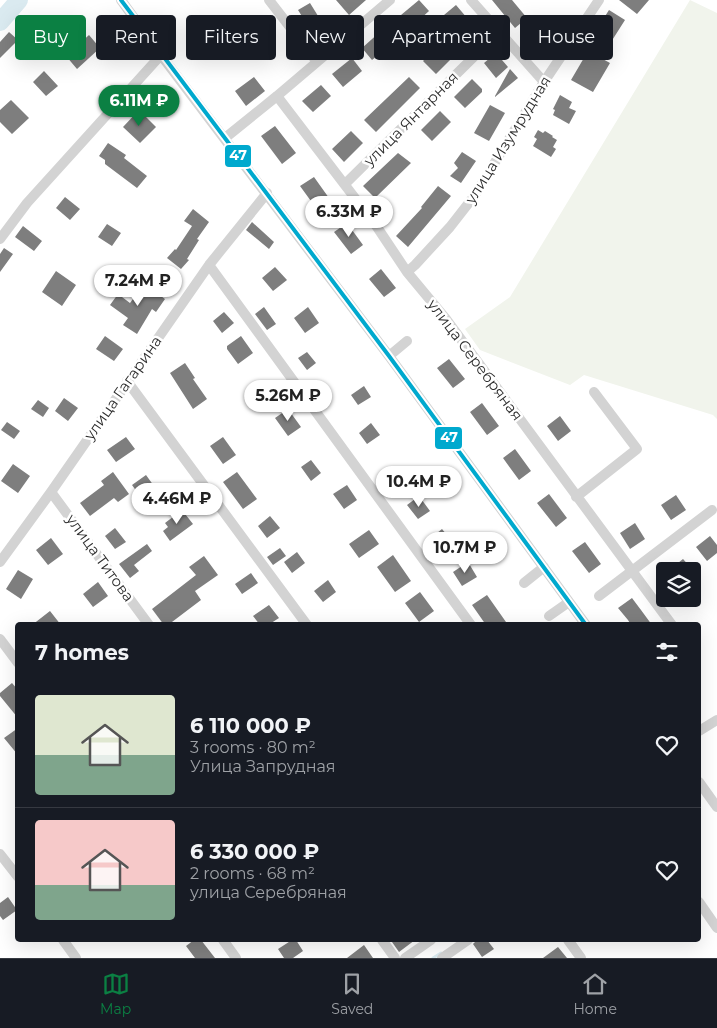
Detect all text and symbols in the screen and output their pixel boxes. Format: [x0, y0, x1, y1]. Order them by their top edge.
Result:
chip: Buy [15, 15, 86, 60]
chip: Rent [96, 15, 176, 60]
chip: Filters [186, 15, 276, 60]
chip: New [286, 15, 364, 60]
chip: Apartment [374, 15, 510, 60]
chip: House [520, 15, 613, 60]
street label: улица Янтарная [359, 67, 462, 171]
street label: улица Изумрудная [460, 72, 555, 208]
pin: 6.11M ₽ [93, 84, 185, 127]
text: 6.11M ₽ [109, 91, 169, 110]
line badge: 47 [224, 144, 252, 168]
text: 47 [229, 146, 247, 164]
pin: 6.33M ₽ [303, 196, 395, 238]
text: 6.33M ₽ [316, 202, 382, 221]
pin: 7.24M ₽ [92, 264, 184, 307]
text: 7.24M ₽ [105, 271, 171, 290]
street label: улица Серебряная [423, 294, 527, 424]
street label: улица Гагарина [79, 332, 166, 444]
pin: 5.26M ₽ [242, 380, 334, 422]
text: 5.26M ₽ [255, 386, 321, 405]
line badge: 47 [434, 426, 463, 450]
text: 47 [440, 428, 458, 446]
pin: 10.4M ₽ [373, 466, 465, 508]
text: 10.4M ₽ [387, 472, 451, 491]
pin: 4.46M ₽ [131, 482, 223, 525]
text: 4.46M ₽ [143, 489, 211, 508]
street label: улица Титова [62, 509, 139, 605]
pin: 10.7M ₽ [419, 532, 511, 574]
text: 10.7M ₽ [434, 538, 497, 557]
map controls [656, 562, 701, 607]
button: layers [656, 562, 701, 607]
icon: filters [653, 638, 681, 666]
text: 7 homes [35, 640, 129, 665]
text: 6 110 000 ₽ [190, 713, 311, 738]
icon: home [75, 715, 135, 775]
icon: heart [653, 731, 681, 759]
text: 3 rooms · 80 m² [190, 738, 316, 757]
text: Улица Запрудная [190, 757, 336, 776]
text: 6 330 000 ₽ [190, 839, 319, 864]
icon: home [75, 840, 135, 900]
icon: heart [653, 856, 681, 884]
text: 2 rooms · 68 m² [190, 864, 315, 883]
text: улица Серебряная [190, 883, 347, 902]
tab: Map [100, 970, 131, 1018]
tab: Saved [331, 970, 373, 1018]
tab: Home [573, 970, 617, 1018]

